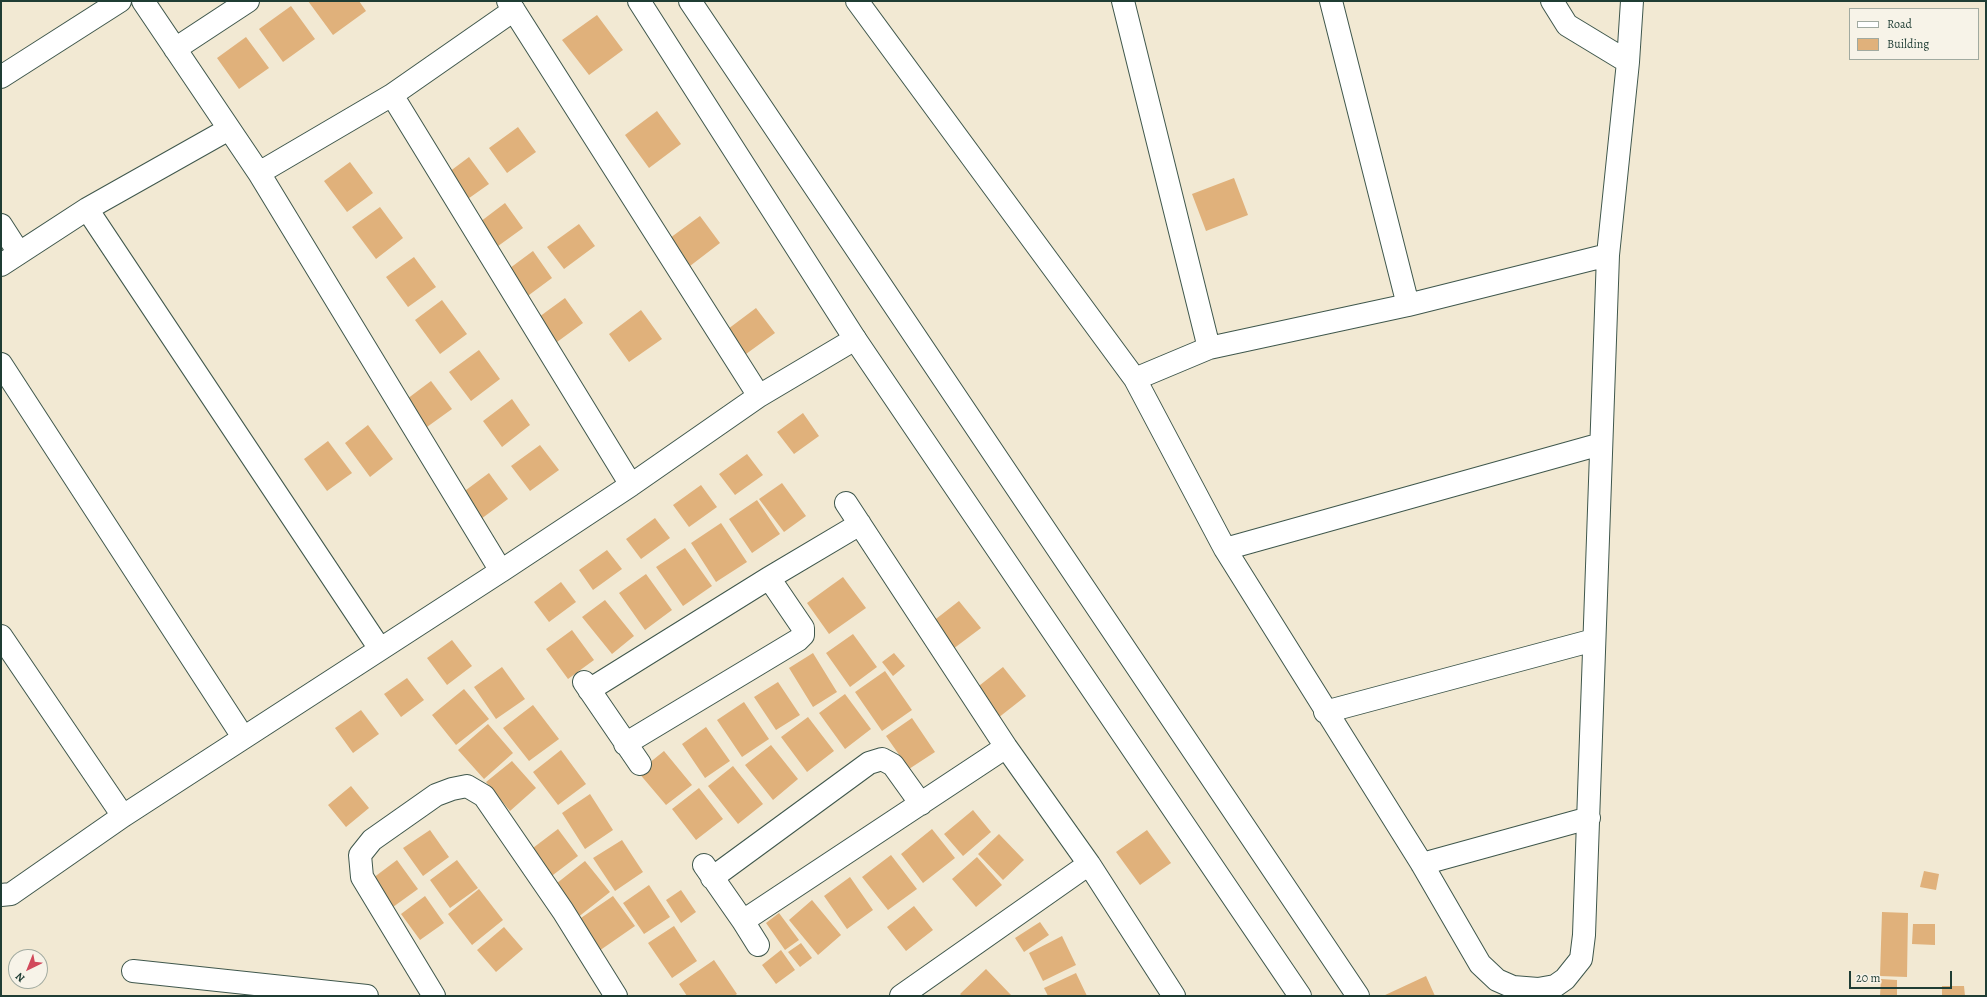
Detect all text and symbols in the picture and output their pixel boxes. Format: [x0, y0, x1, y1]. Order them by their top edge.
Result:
legend [1849, 8, 1979, 60]
text: Road [1887, 16, 1912, 32]
text: Building [1887, 36, 1929, 52]
north arrow [8, 949, 48, 989]
scale bar [1851, 963, 1954, 989]
text: N [12, 969, 28, 986]
text: 20 m [1856, 970, 1880, 986]

